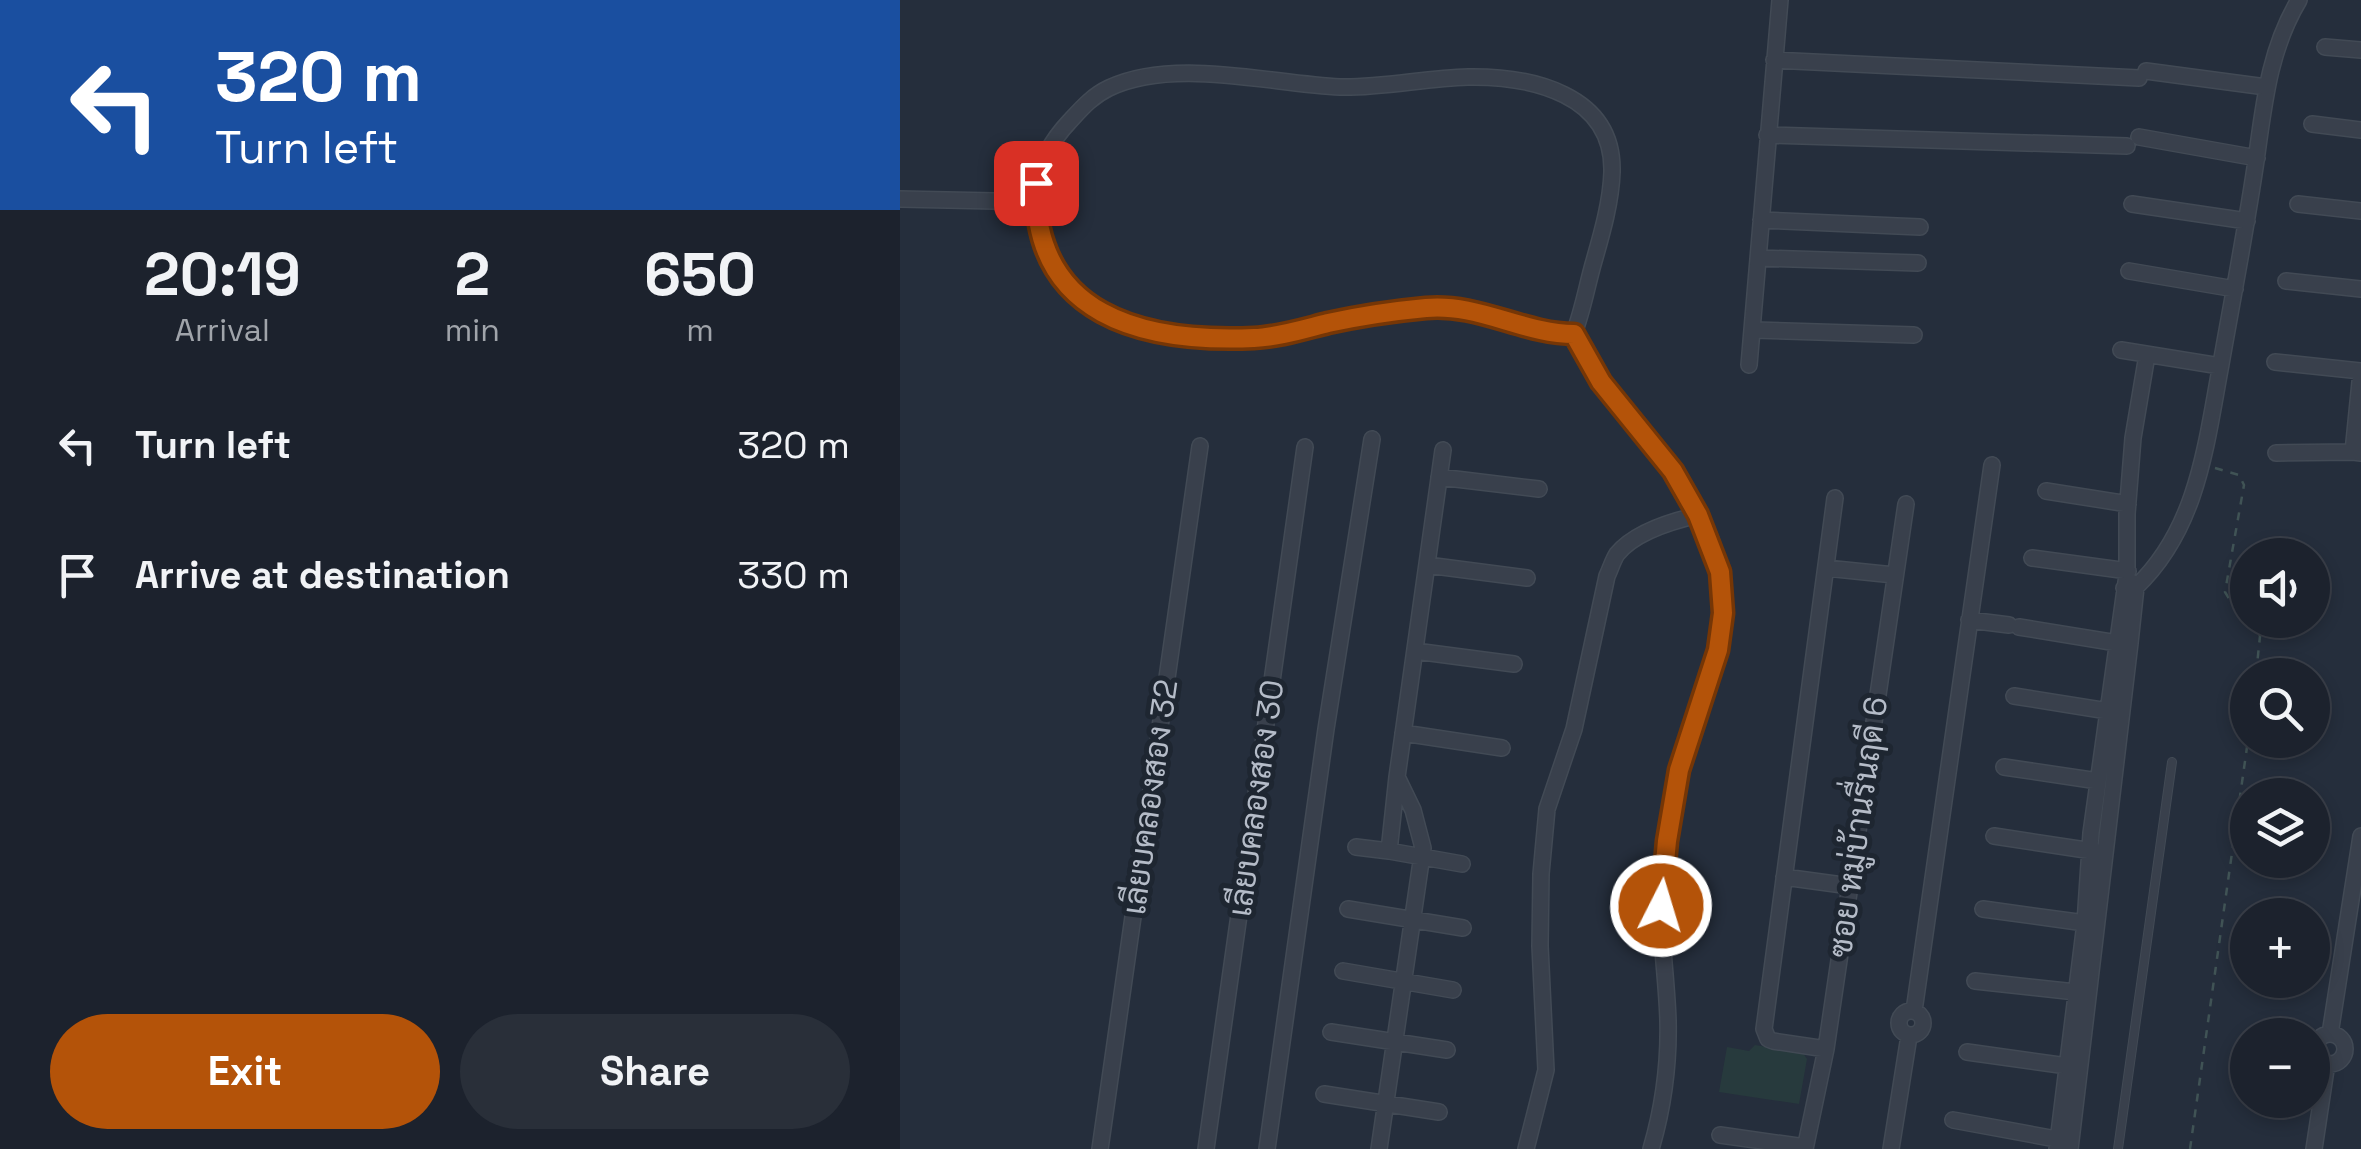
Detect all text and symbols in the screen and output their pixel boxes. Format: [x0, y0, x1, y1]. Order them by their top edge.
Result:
text: 320 m [215, 32, 422, 121]
icon: left [50, 40, 180, 170]
text: Turn left [215, 119, 398, 176]
pin [994, 141, 1079, 226]
icon: arrive [1009, 156, 1064, 211]
text: 20:19 [144, 236, 301, 313]
text: 2 [455, 236, 490, 313]
text: 650 [644, 236, 756, 313]
text: Arrival [175, 310, 270, 350]
text: min [445, 310, 500, 350]
text: m [686, 310, 714, 350]
icon: left [50, 418, 105, 473]
text: Turn left [135, 421, 291, 469]
text: 320 m [737, 421, 850, 469]
map controls [2230, 538, 2330, 1118]
button: sound [2230, 538, 2330, 638]
icon: arrive [50, 548, 105, 603]
text: Arrive at destination [135, 551, 510, 599]
text: 330 m [737, 551, 850, 599]
button: search [2230, 658, 2330, 758]
street label: เลียบคลองสอง 32 [1114, 677, 1186, 917]
street label: เลียบคลองสอง 30 [1220, 677, 1292, 919]
street label: ซอย หมู่บ้านรื่นฤดี 6 [1812, 693, 1898, 960]
button: layers [2230, 778, 2330, 878]
position arrow [1609, 854, 1713, 958]
button: + [2230, 898, 2330, 998]
button: Exit [50, 1014, 440, 1129]
button: Share [460, 1014, 850, 1129]
button: − [2230, 1018, 2330, 1118]

